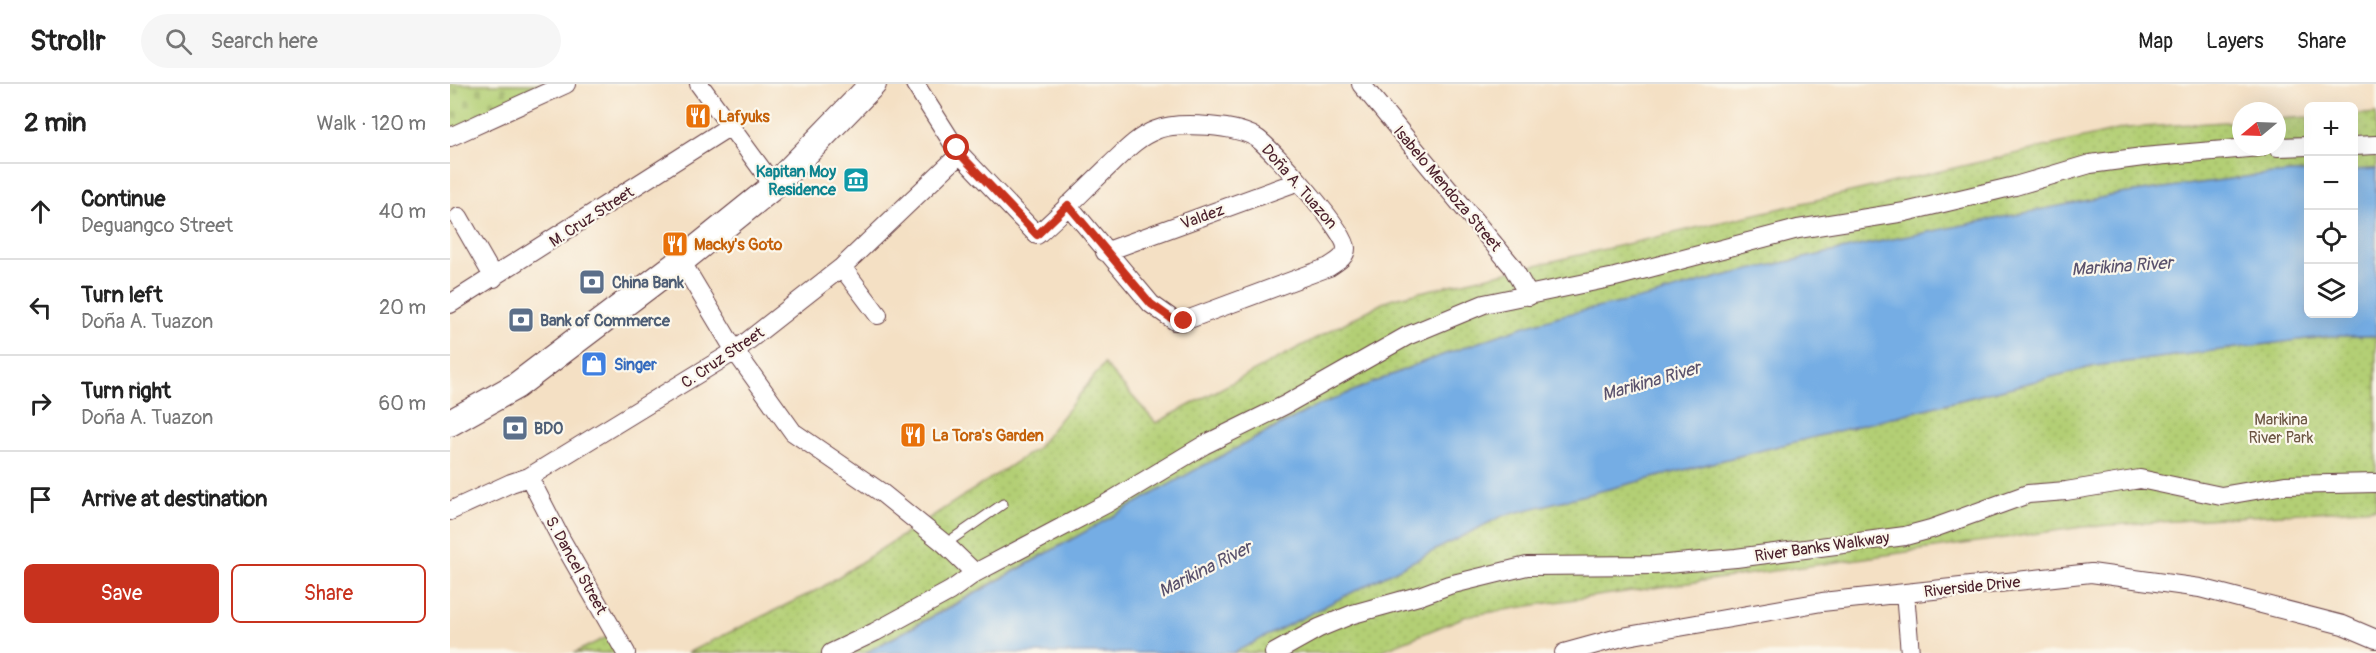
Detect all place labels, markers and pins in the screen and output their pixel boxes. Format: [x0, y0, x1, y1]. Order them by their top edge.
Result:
restaurant icon: Lafyuks [683, 101, 713, 131]
place label: Lafyuks [718, 107, 771, 127]
place label: Kapitan Moy Residence [756, 162, 837, 200]
museum icon: Kapitan Moy Residence [841, 165, 871, 195]
restaurant icon: Macky's Goto [660, 229, 690, 259]
place label: Macky's Goto [694, 235, 783, 255]
bank icon: China Bank [577, 267, 607, 297]
place label: China Bank [612, 273, 684, 293]
bank icon: Bank of Commerce [506, 305, 536, 335]
place label: Bank of Commerce [540, 311, 671, 331]
shop icon: Singer [579, 349, 609, 379]
place label: Singer [614, 355, 657, 375]
bank icon: BDO [500, 413, 530, 443]
place label: BDO [534, 419, 563, 439]
restaurant icon: La Tora's Garden [898, 420, 928, 450]
place label: La Tora's Garden [932, 426, 1044, 446]

